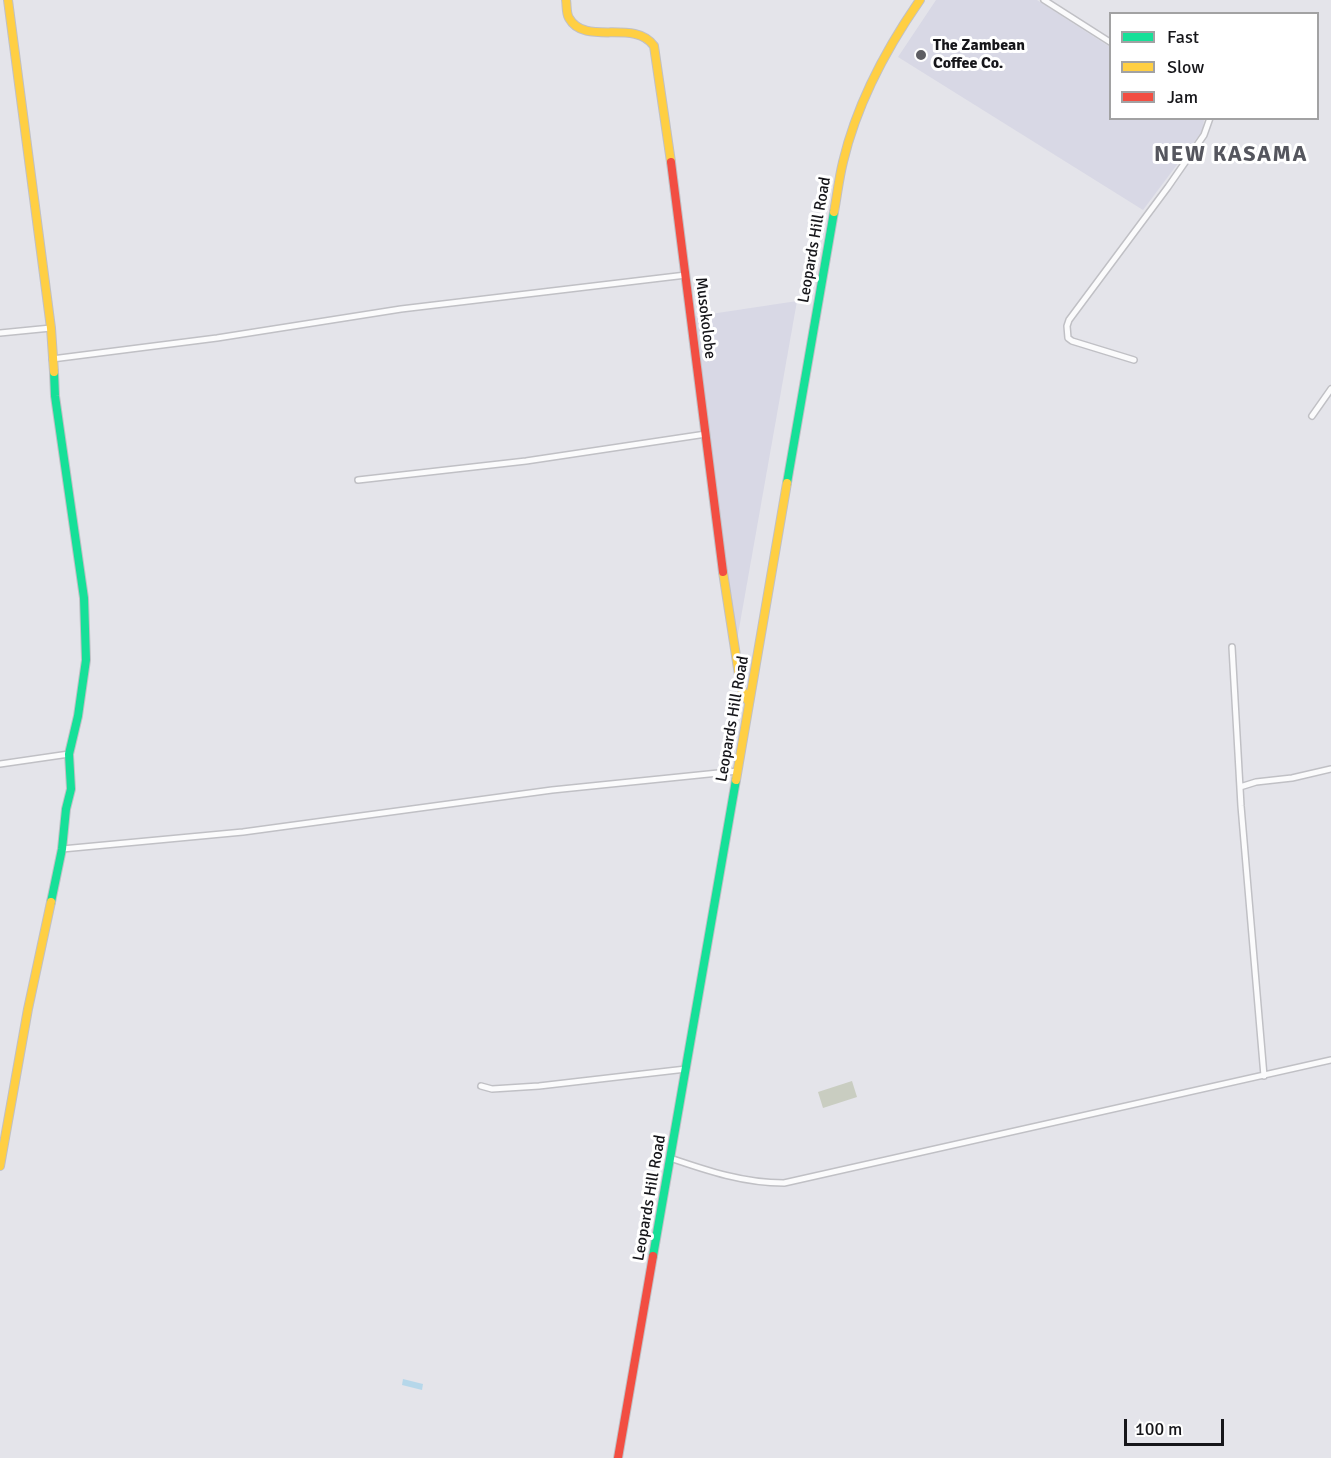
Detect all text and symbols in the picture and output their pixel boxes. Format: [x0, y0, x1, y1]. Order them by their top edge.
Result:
legend [1109, 12, 1319, 120]
text: Fast [1167, 26, 1199, 48]
place label: The Zambean Coffee Co. [933, 36, 1025, 74]
marker: The Zambean Coffee Co. [914, 48, 928, 62]
text: Slow [1167, 56, 1204, 78]
text: Jam [1167, 86, 1198, 108]
district label: NEW KASAMA [1154, 142, 1308, 168]
street label: Leopards Hill Road [794, 175, 836, 305]
street label: Musokolobe [690, 276, 720, 360]
street label: Leopards Hill Road [712, 654, 754, 784]
street label: Leopards Hill Road [629, 1133, 671, 1263]
scale bar [1127, 1407, 1228, 1445]
text: 100 m [1135, 1418, 1182, 1440]

